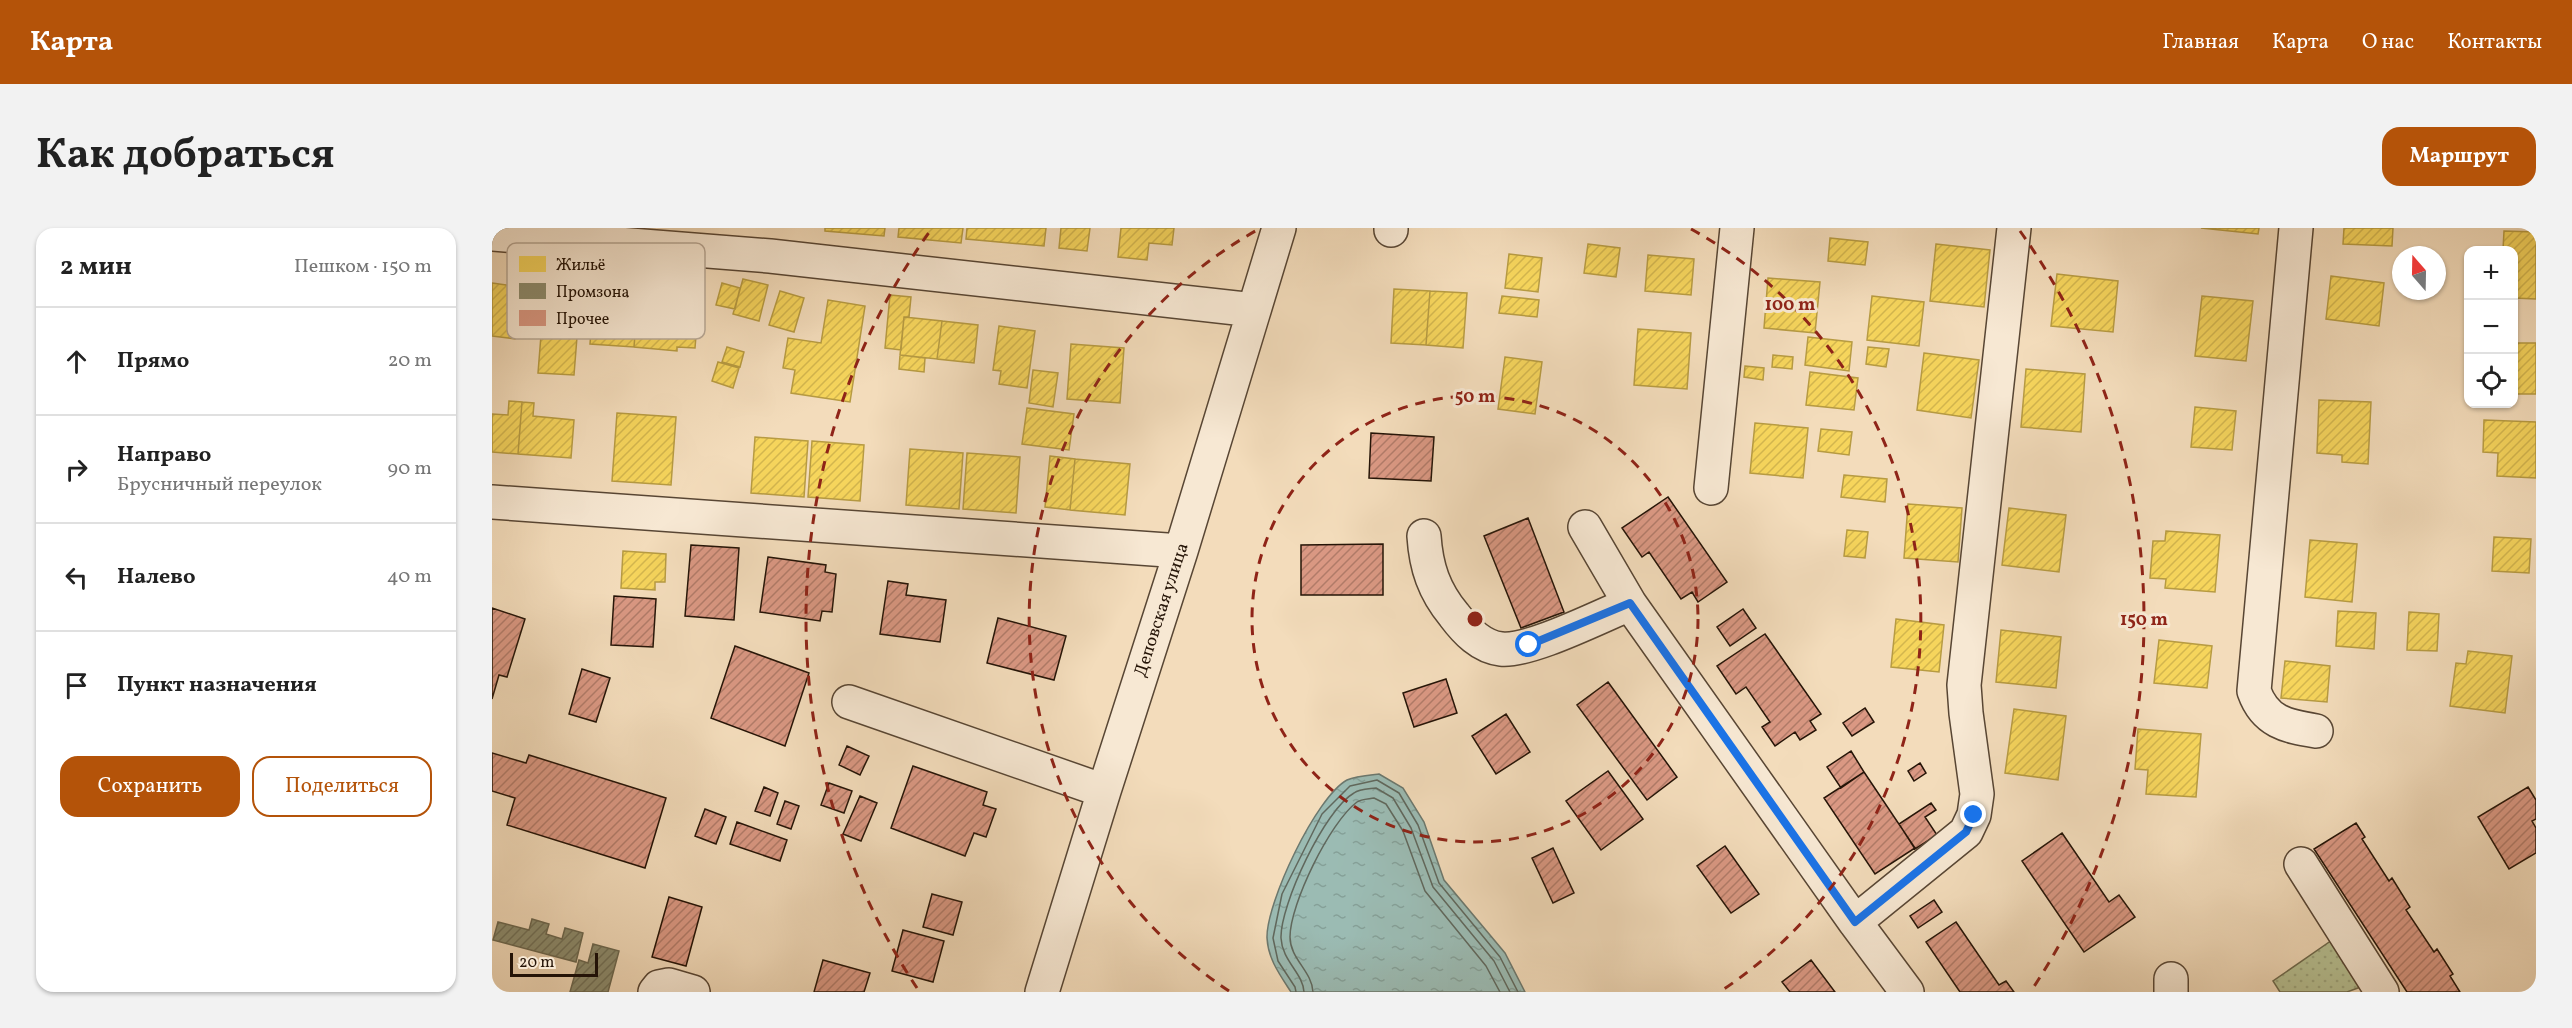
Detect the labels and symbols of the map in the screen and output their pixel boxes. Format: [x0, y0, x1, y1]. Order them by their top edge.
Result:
legend [507, 243, 705, 339]
north arrow [2392, 246, 2446, 300]
text: Жильё [556, 255, 605, 277]
text: Промзона [556, 282, 629, 304]
text: 100 m [1765, 293, 1815, 318]
text: Прочее [556, 309, 609, 331]
text: 50 m [1455, 385, 1495, 410]
street label: Деповская улица [1128, 540, 1196, 680]
text: 150 m [2120, 608, 2168, 633]
centre of rings [1465, 609, 1485, 629]
route start [1515, 631, 1541, 657]
route end [1960, 801, 1986, 827]
scale bar [510, 950, 598, 978]

